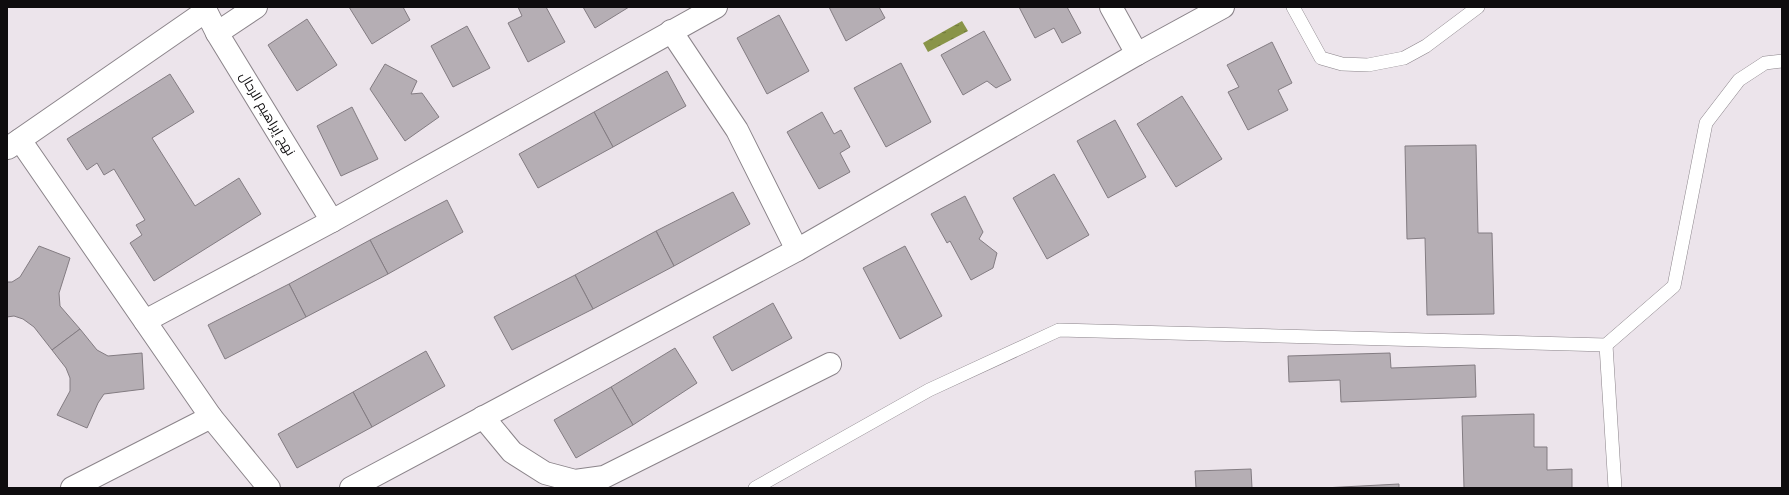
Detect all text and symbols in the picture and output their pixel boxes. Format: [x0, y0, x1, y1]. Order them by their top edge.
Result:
street label: نهج إبراهيم الرحال [235, 69, 299, 159]

